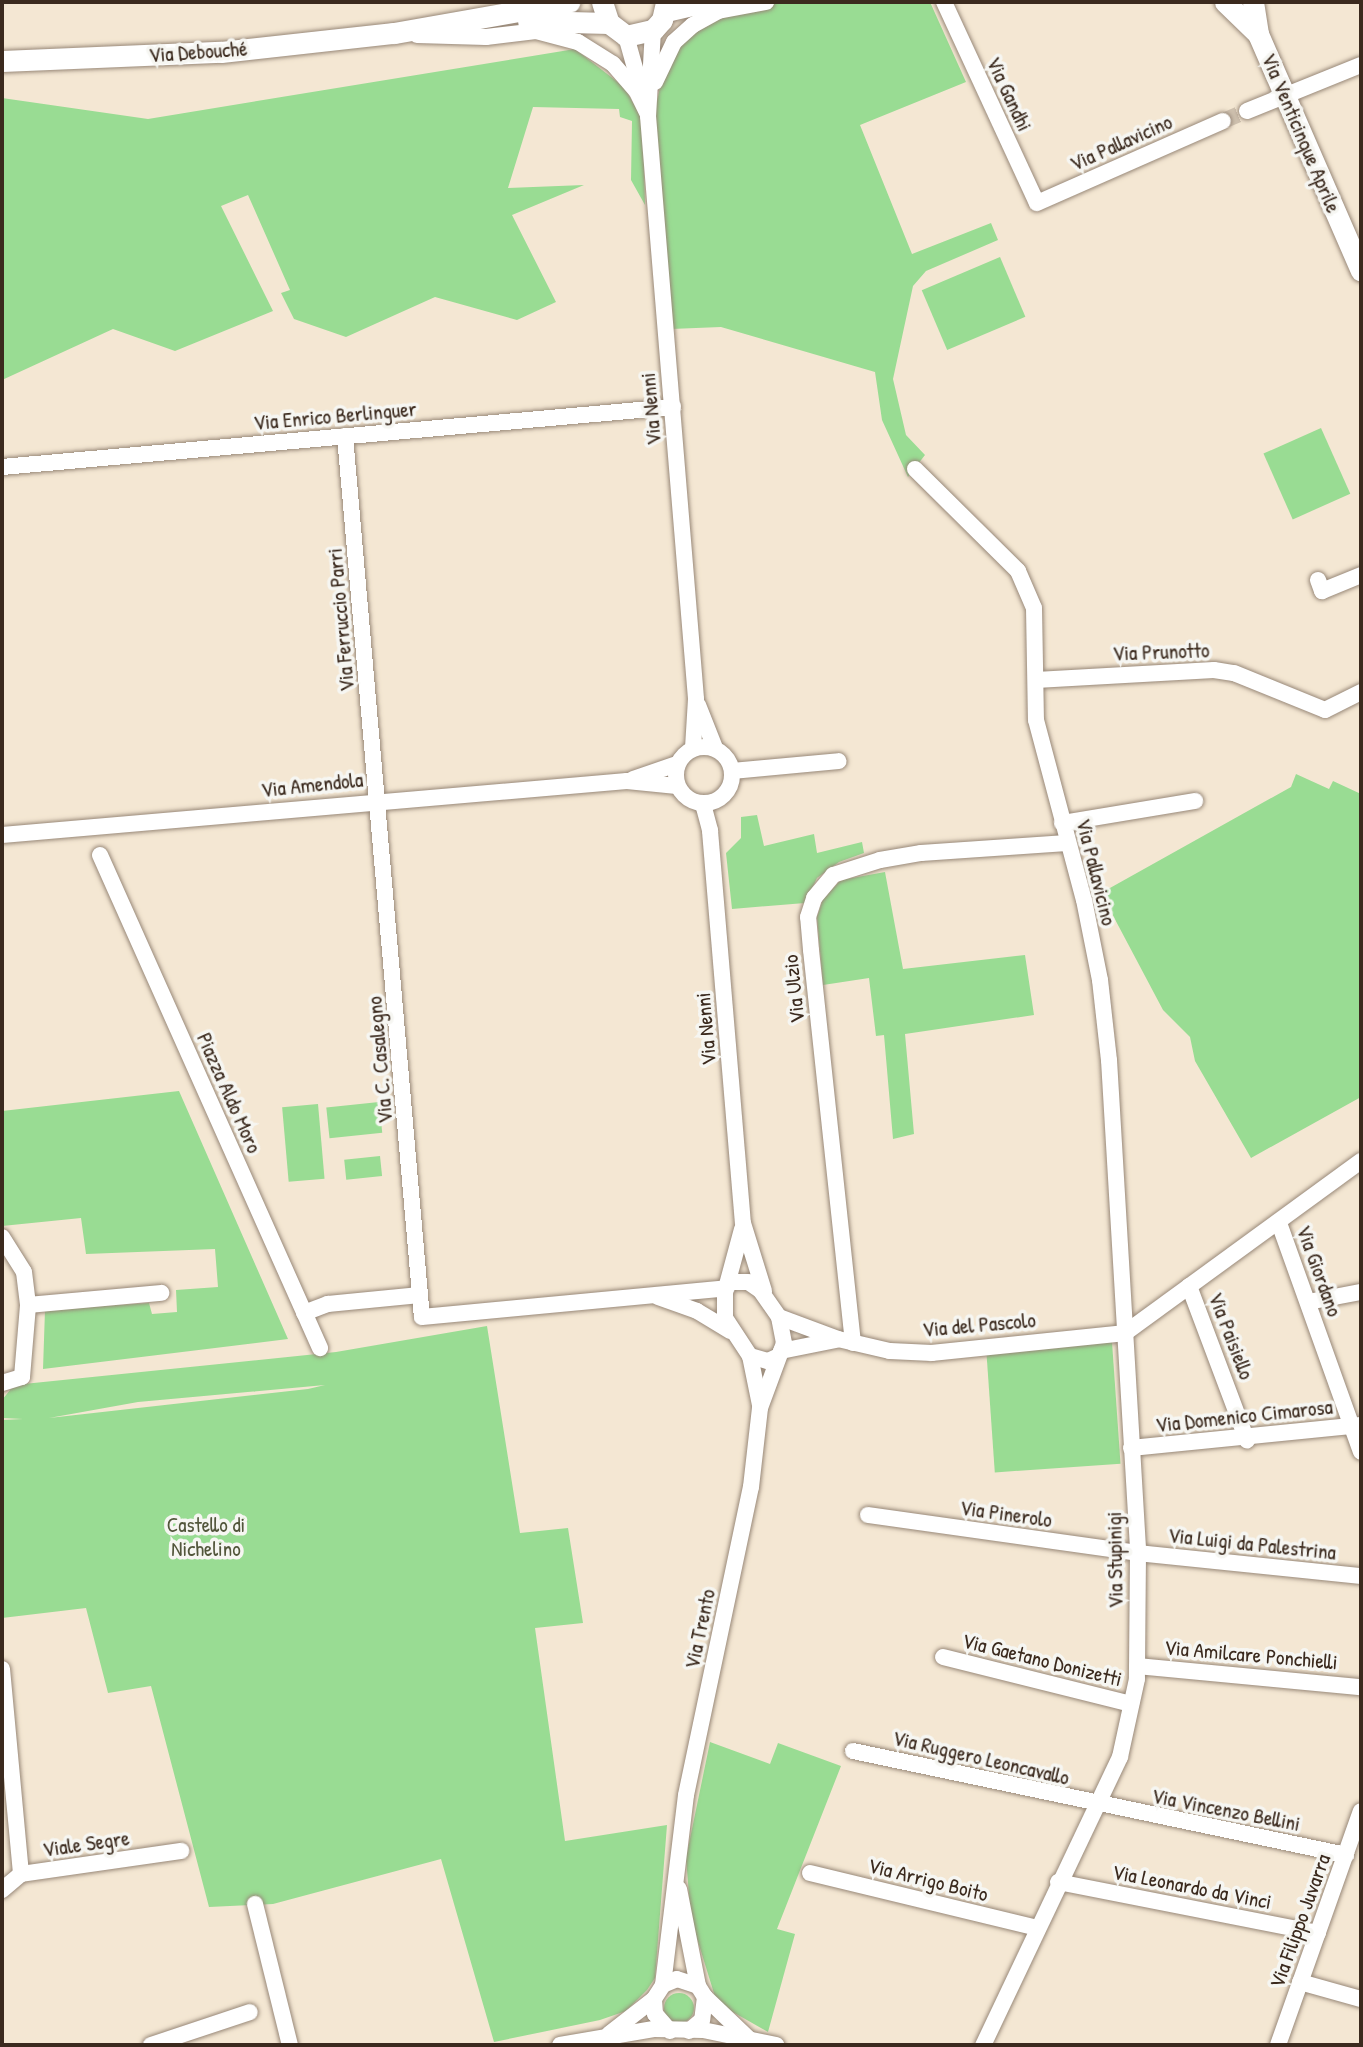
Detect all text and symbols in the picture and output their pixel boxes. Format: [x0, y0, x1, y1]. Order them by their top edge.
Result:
street label: Via Debouché [148, 36, 248, 68]
street label: Via Venticinque Aprile [1256, 49, 1346, 217]
street label: Via Gandhi [981, 53, 1037, 135]
street label: Via Pallavicino [1066, 109, 1176, 177]
street label: Via Nenni [635, 372, 667, 446]
street label: Via Enrico Berlinguer [252, 396, 418, 436]
street label: Via Ferruccio Parri [322, 547, 360, 693]
street label: Via Prunotto [1112, 638, 1210, 666]
street label: Via Amendola [260, 767, 364, 803]
street label: Via Pallavicino [1071, 816, 1121, 928]
street label: Via Ulzio [778, 953, 810, 1025]
street label: Via Nenni [690, 992, 722, 1066]
street label: Via C. Casalegno [362, 995, 398, 1125]
street label: Piazza Aldo Moro [191, 1029, 267, 1157]
street label: Via Giordano [1291, 1222, 1347, 1320]
street label: Via Paisiello [1203, 1289, 1259, 1383]
street label: Via del Pascolo [921, 1307, 1037, 1343]
street label: Via Domenico Cimarosa [1154, 1394, 1334, 1438]
street label: Via Pinerolo [958, 1495, 1054, 1533]
street label: Via Stupinigi [1102, 1511, 1128, 1609]
park label: Castello di Nichelino [167, 1512, 245, 1562]
street label: Via Luigi da Palestrina [1167, 1523, 1337, 1565]
street label: Via Trento [679, 1587, 721, 1671]
street label: Via Gaetano Donizetti [960, 1628, 1124, 1692]
street label: Via Amilcare Ponchielli [1163, 1635, 1339, 1675]
street label: Via Ruggero Leoncavallo [890, 1725, 1072, 1791]
street label: Via Vincenzo Bellini [1150, 1783, 1302, 1837]
street label: Viale Segre [41, 1825, 131, 1863]
street label: Via Filippo Juvarra [1264, 1850, 1336, 1992]
street label: Via Arrigo Boito [865, 1853, 991, 1907]
street label: Via Leonardo da Vinci [1110, 1859, 1274, 1915]

